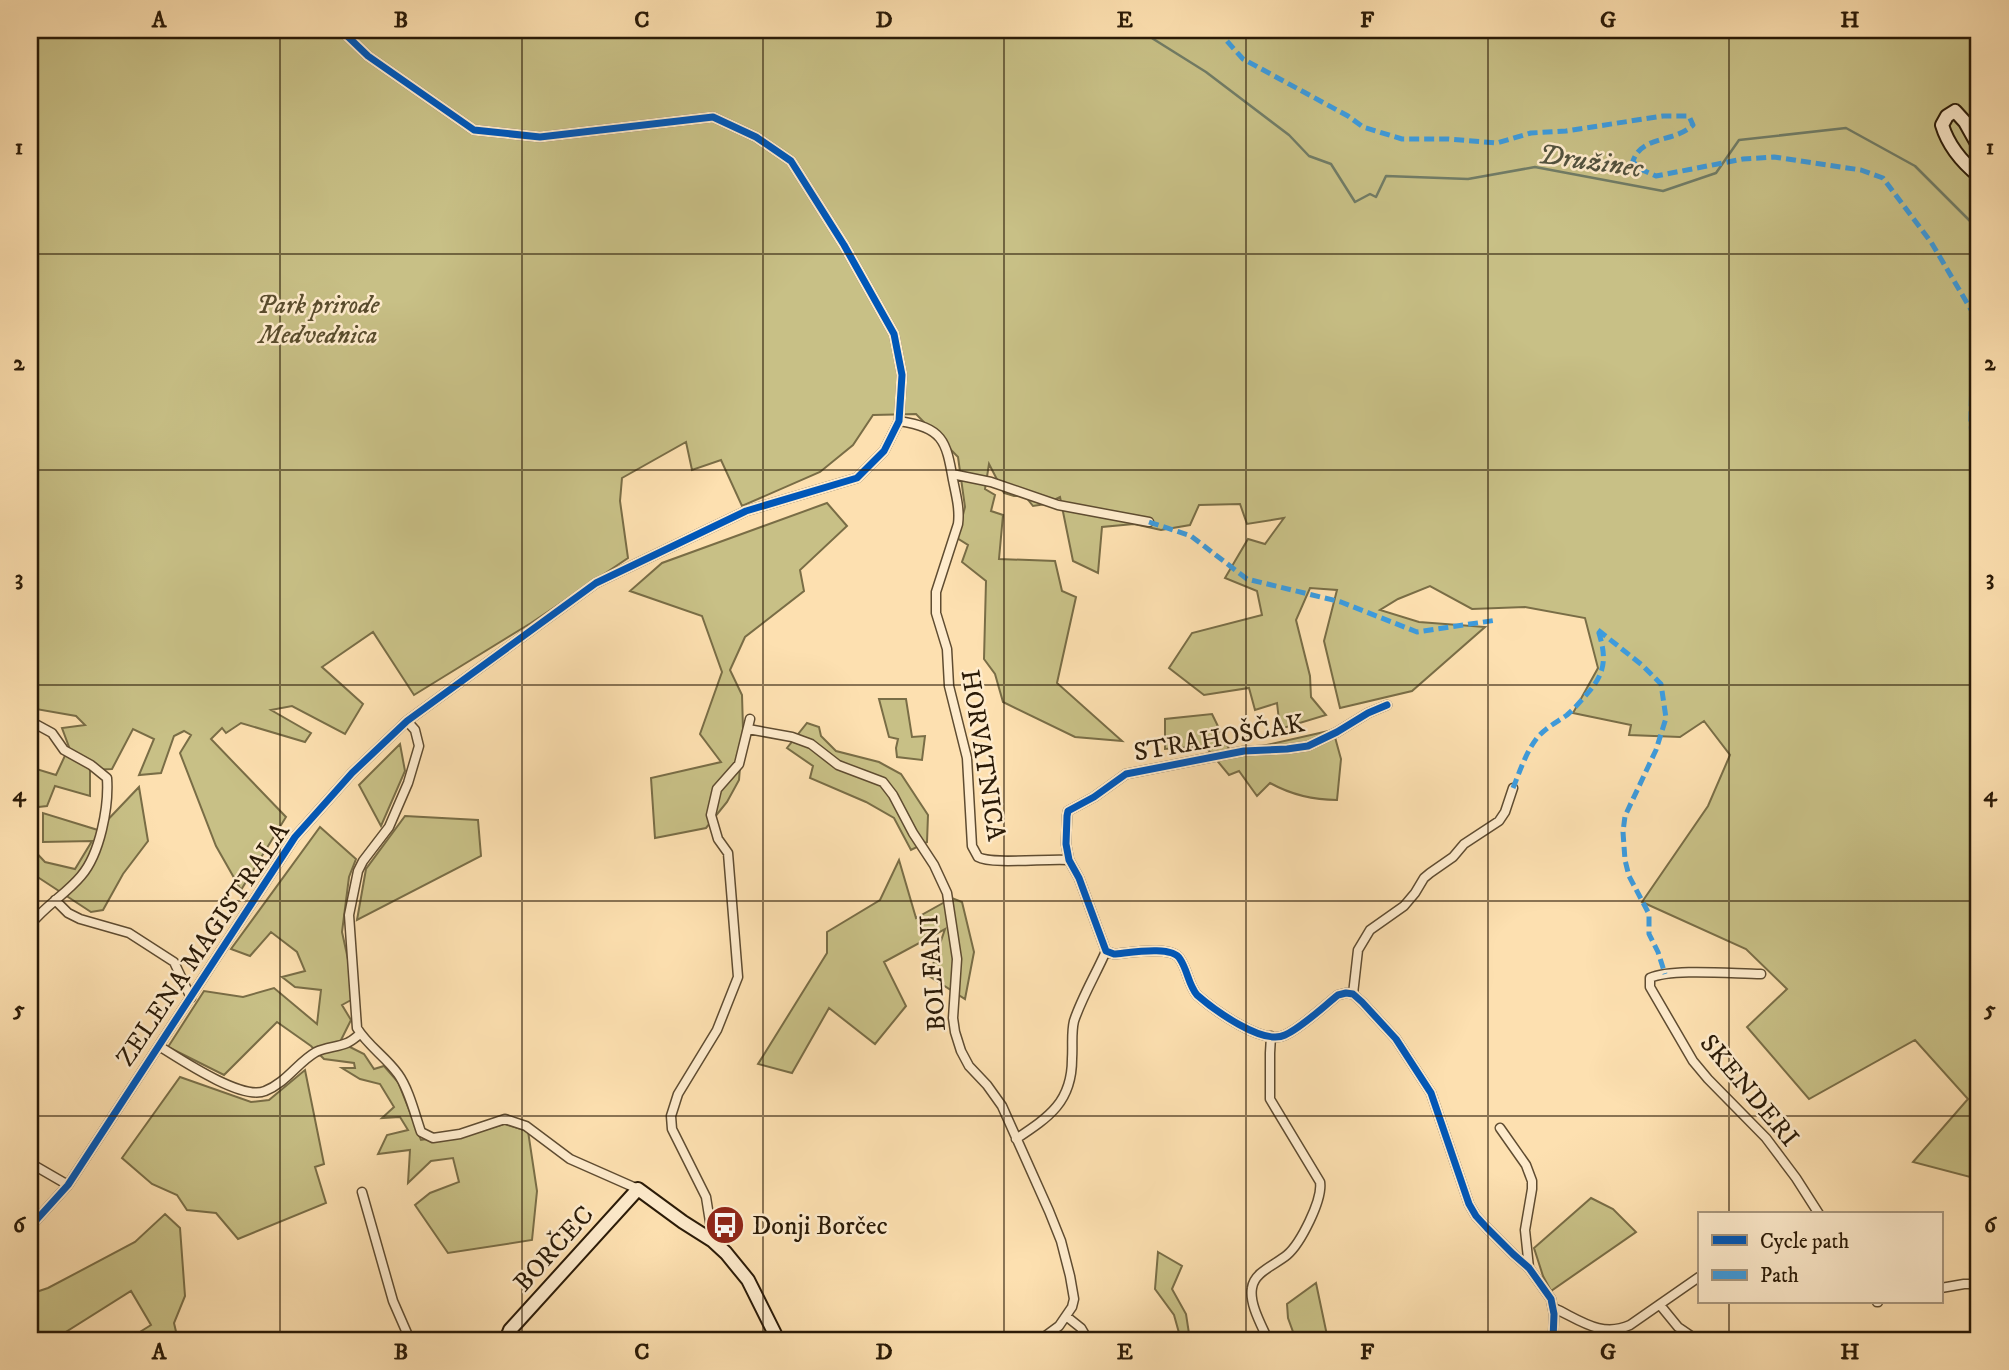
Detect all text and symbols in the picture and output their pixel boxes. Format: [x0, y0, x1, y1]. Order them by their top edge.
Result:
text: A [151, 6, 168, 35]
text: B [394, 6, 408, 35]
text: C [634, 6, 650, 35]
text: D [875, 6, 893, 35]
text: E [1117, 6, 1133, 35]
text: F [1360, 6, 1375, 35]
text: G [1600, 6, 1616, 35]
text: H [1840, 6, 1860, 35]
text: 1 [15, 133, 23, 162]
text: 1 [1986, 133, 1994, 162]
water label: Družinec [1536, 137, 1646, 186]
park label: Park prirode Medvednica [256, 289, 381, 352]
text: 2 [13, 349, 25, 378]
text: 2 [1984, 349, 1996, 378]
text: 3 [15, 564, 23, 593]
text: 3 [1986, 564, 1994, 593]
street label: HORVATNICA [953, 667, 1012, 844]
street label: STRAHOŠČAK [1131, 706, 1308, 770]
text: 4 [12, 780, 27, 809]
text: 4 [1983, 780, 1998, 809]
street label: ZELENA MAGISTRALA [109, 816, 297, 1073]
street label: BOLFANI [913, 913, 954, 1032]
text: 5 [12, 995, 25, 1024]
text: 5 [1983, 995, 1996, 1024]
street label: SKENDERI [1692, 1028, 1806, 1154]
street label: BORČEC [506, 1198, 601, 1299]
bus stop icon: Donji Borčec [704, 1204, 746, 1246]
place label: Donji Borčec [752, 1210, 888, 1243]
text: 6 [13, 1211, 27, 1240]
text: 6 [1984, 1211, 1998, 1240]
legend [1698, 1212, 1942, 1304]
text: Cycle path [1760, 1229, 1849, 1255]
text: Path [1760, 1263, 1799, 1289]
text: A [151, 1338, 168, 1367]
text: B [394, 1338, 408, 1367]
text: C [634, 1338, 650, 1367]
text: D [875, 1338, 893, 1367]
text: E [1117, 1338, 1133, 1367]
text: F [1360, 1338, 1375, 1367]
text: G [1600, 1338, 1616, 1367]
text: H [1840, 1338, 1860, 1367]

